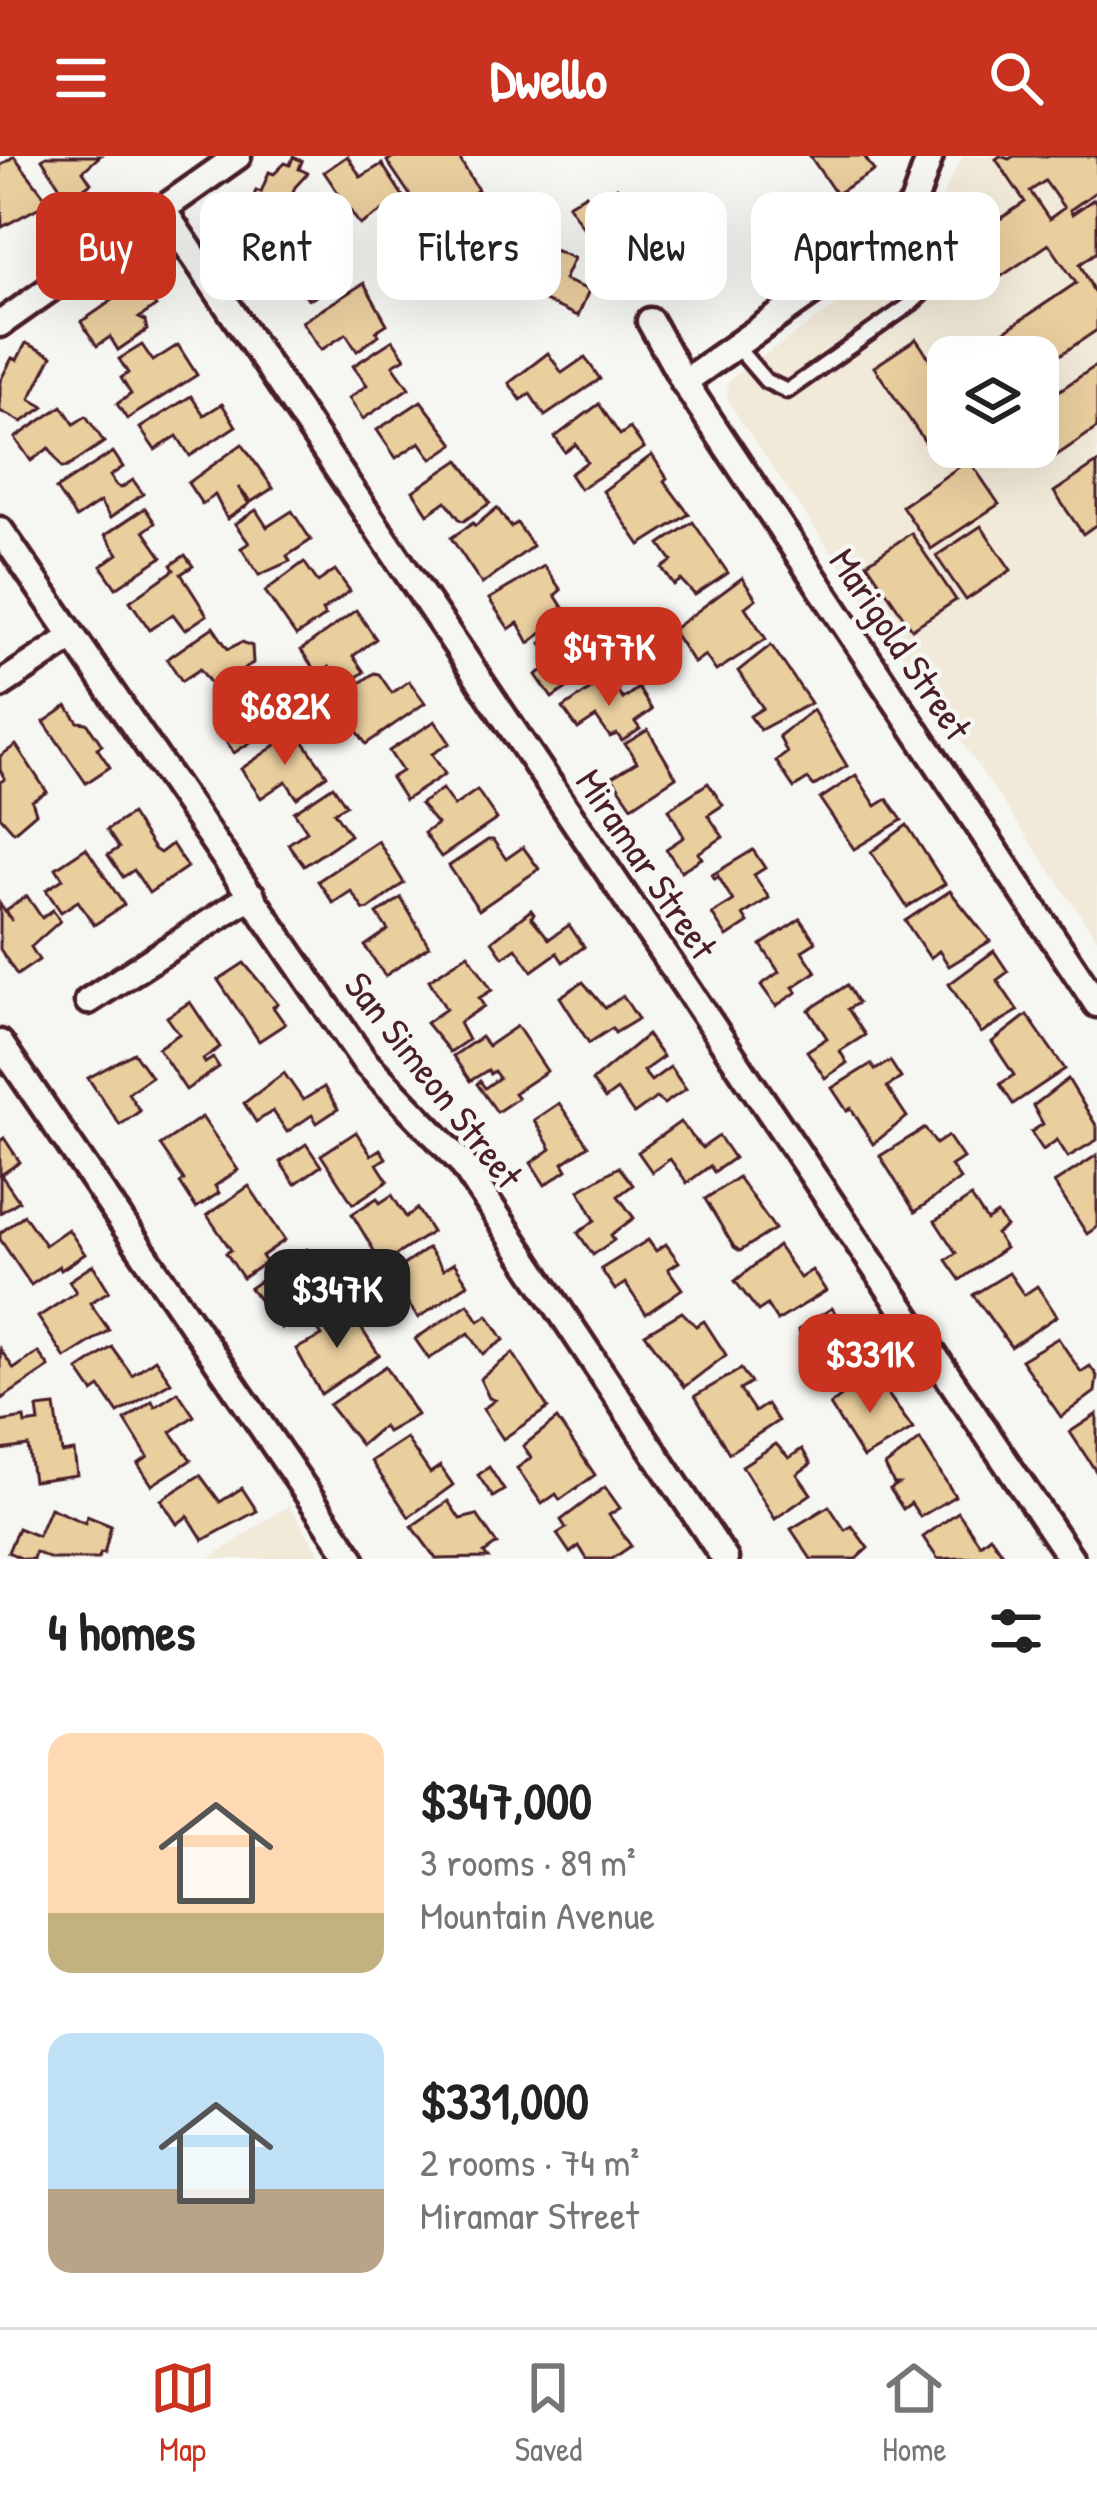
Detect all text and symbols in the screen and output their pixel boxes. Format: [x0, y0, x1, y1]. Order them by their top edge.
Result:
text: Dwello [490, 42, 607, 115]
icon: menu [48, 45, 114, 111]
icon: search [983, 45, 1049, 111]
chip: Buy [36, 192, 176, 300]
chip: Rent [200, 192, 353, 300]
chip: Filters [377, 192, 561, 300]
chip: New [585, 192, 727, 300]
chip: Apartment [751, 192, 1000, 300]
map controls [927, 336, 1059, 468]
button: layers [927, 336, 1059, 468]
street label: Marigold Street [818, 537, 985, 750]
pin: $477K [525, 607, 693, 709]
text: $477K [562, 619, 656, 672]
pin: $682K [201, 666, 369, 768]
text: $682K [240, 678, 330, 731]
street label: Miramar Street [564, 758, 731, 970]
street label: San Simeon Street [333, 960, 536, 1200]
pin: $347K [253, 1249, 421, 1351]
text: $347K [291, 1261, 383, 1314]
pin: $331K [786, 1314, 954, 1416]
text: $331K [825, 1326, 915, 1379]
text: 4 homes [48, 1597, 195, 1666]
icon: filters [983, 1598, 1049, 1664]
text: $347,000 [420, 1766, 592, 1835]
icon: home [144, 1781, 288, 1925]
text: 3 rooms · 89 m² [420, 1835, 636, 1888]
text: Mountain Avenue [420, 1888, 655, 1941]
text: $331,000 [420, 2066, 589, 2135]
icon: home [144, 2081, 288, 2225]
text: 2 rooms · 74 m² [420, 2135, 639, 2188]
text: Miramar Street [420, 2188, 639, 2241]
tab: Map [150, 2355, 216, 2471]
tab: Saved [515, 2355, 582, 2471]
tab: Home [881, 2355, 947, 2471]

